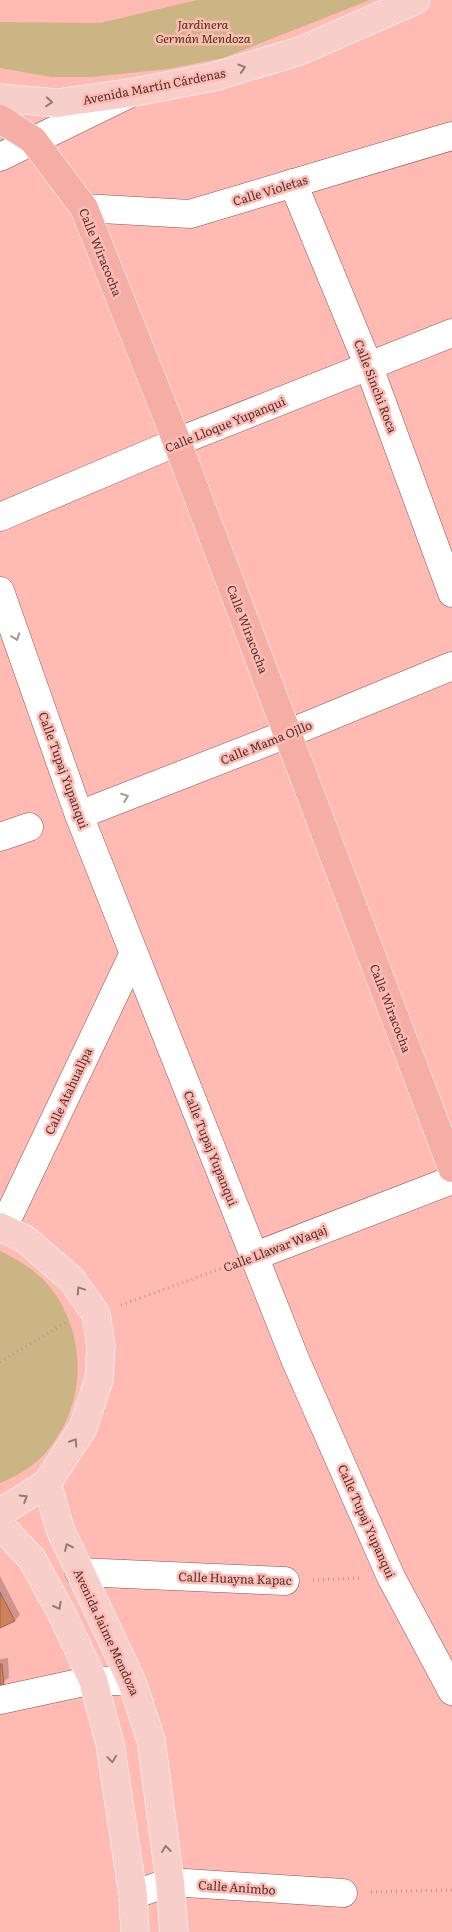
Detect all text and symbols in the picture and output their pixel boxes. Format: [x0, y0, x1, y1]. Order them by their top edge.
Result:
park label: Jardinera Germán Mendoza [155, 15, 251, 47]
street label: Avenida Martín Cárdenas [81, 63, 227, 109]
one-way arrow [238, 63, 246, 73]
one-way arrow [45, 97, 53, 108]
street label: Calle Violetas [230, 170, 310, 210]
street label: Calle Wiracocha [75, 205, 127, 299]
street label: Calle Sinchi Roca [350, 337, 402, 436]
street label: Calle Lloque Yupanqui [162, 392, 288, 456]
street label: Calle Wiracocha [223, 582, 273, 676]
one-way arrow [10, 633, 20, 641]
street label: Calle Tupaj Yupanqui [35, 709, 93, 831]
street label: Calle Mama Ojllo [217, 715, 315, 769]
one-way arrow [120, 793, 128, 803]
street label: Calle Wiracocha [366, 961, 416, 1055]
street label: Calle Atahuallpa [40, 1044, 96, 1138]
street label: Calle Tupaj Yupanqui [180, 1088, 242, 1208]
street label: Calle Llawar Waqaj [221, 1220, 329, 1276]
one-way arrow [77, 1287, 86, 1296]
one-way arrow [67, 1438, 77, 1447]
street label: Calle Tupaj Yupanqui [334, 1461, 400, 1581]
one-way arrow [18, 1495, 27, 1504]
one-way arrow [64, 1543, 74, 1552]
street label: Avenida Jaime Mendoza [70, 1566, 145, 1699]
street label: Calle Huayna Kapac [178, 1567, 292, 1589]
one-way arrow [52, 1601, 62, 1610]
one-way arrow [107, 1754, 117, 1763]
one-way arrow [161, 1844, 172, 1852]
street label: Calle Animbo [198, 1875, 276, 1899]

